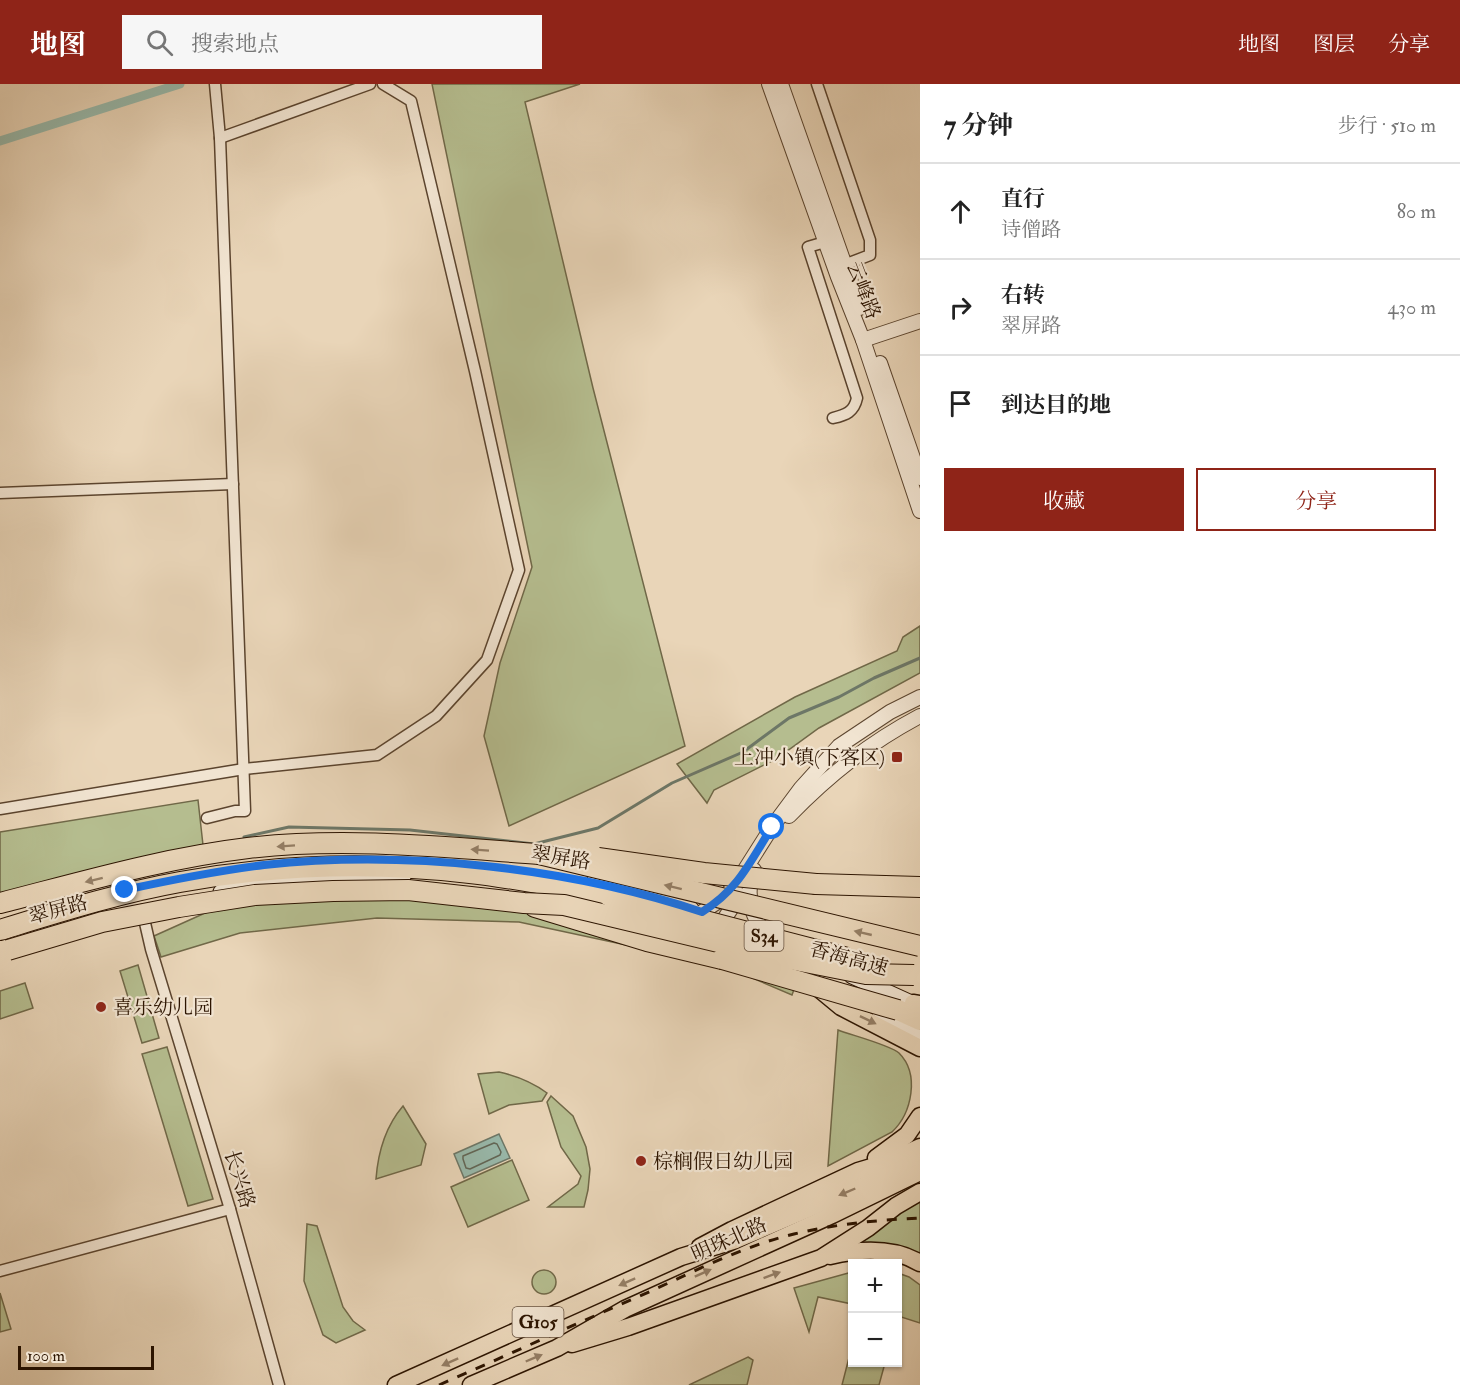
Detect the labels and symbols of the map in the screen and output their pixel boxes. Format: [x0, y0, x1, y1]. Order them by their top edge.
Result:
street label: 云峰路 [841, 258, 886, 323]
place label: 上冲小镇(下客区) [734, 745, 885, 770]
marker: 上冲小镇(下客区) [890, 750, 904, 764]
route start [758, 813, 784, 839]
street label: 翠屏路 [529, 840, 593, 875]
one-way arrow [276, 841, 295, 850]
one-way arrow [471, 845, 490, 854]
one-way arrow [85, 875, 103, 885]
route end [111, 876, 137, 902]
one-way arrow [664, 881, 683, 891]
street label: 翠屏路 [26, 890, 90, 929]
road number: S34 [744, 921, 783, 951]
one-way arrow [853, 928, 872, 937]
street label: 香海高速 [807, 936, 891, 981]
place label: 喜乐幼儿园 [113, 995, 213, 1020]
marker: 喜乐幼儿园 [94, 1000, 108, 1014]
one-way arrow [860, 1016, 877, 1025]
street label: 长兴路 [219, 1147, 260, 1211]
place label: 棕榈假日幼儿园 [653, 1149, 793, 1174]
marker: 棕榈假日幼儿园 [634, 1154, 648, 1168]
one-way arrow [838, 1188, 856, 1197]
street label: 明珠北路 [688, 1212, 771, 1267]
one-way arrow [694, 1269, 711, 1278]
one-way arrow [763, 1270, 781, 1280]
one-way arrow [619, 1277, 636, 1286]
road number: G105 [512, 1307, 564, 1337]
scale bar [18, 1343, 154, 1370]
one-way arrow [525, 1353, 543, 1363]
one-way arrow [441, 1357, 458, 1366]

